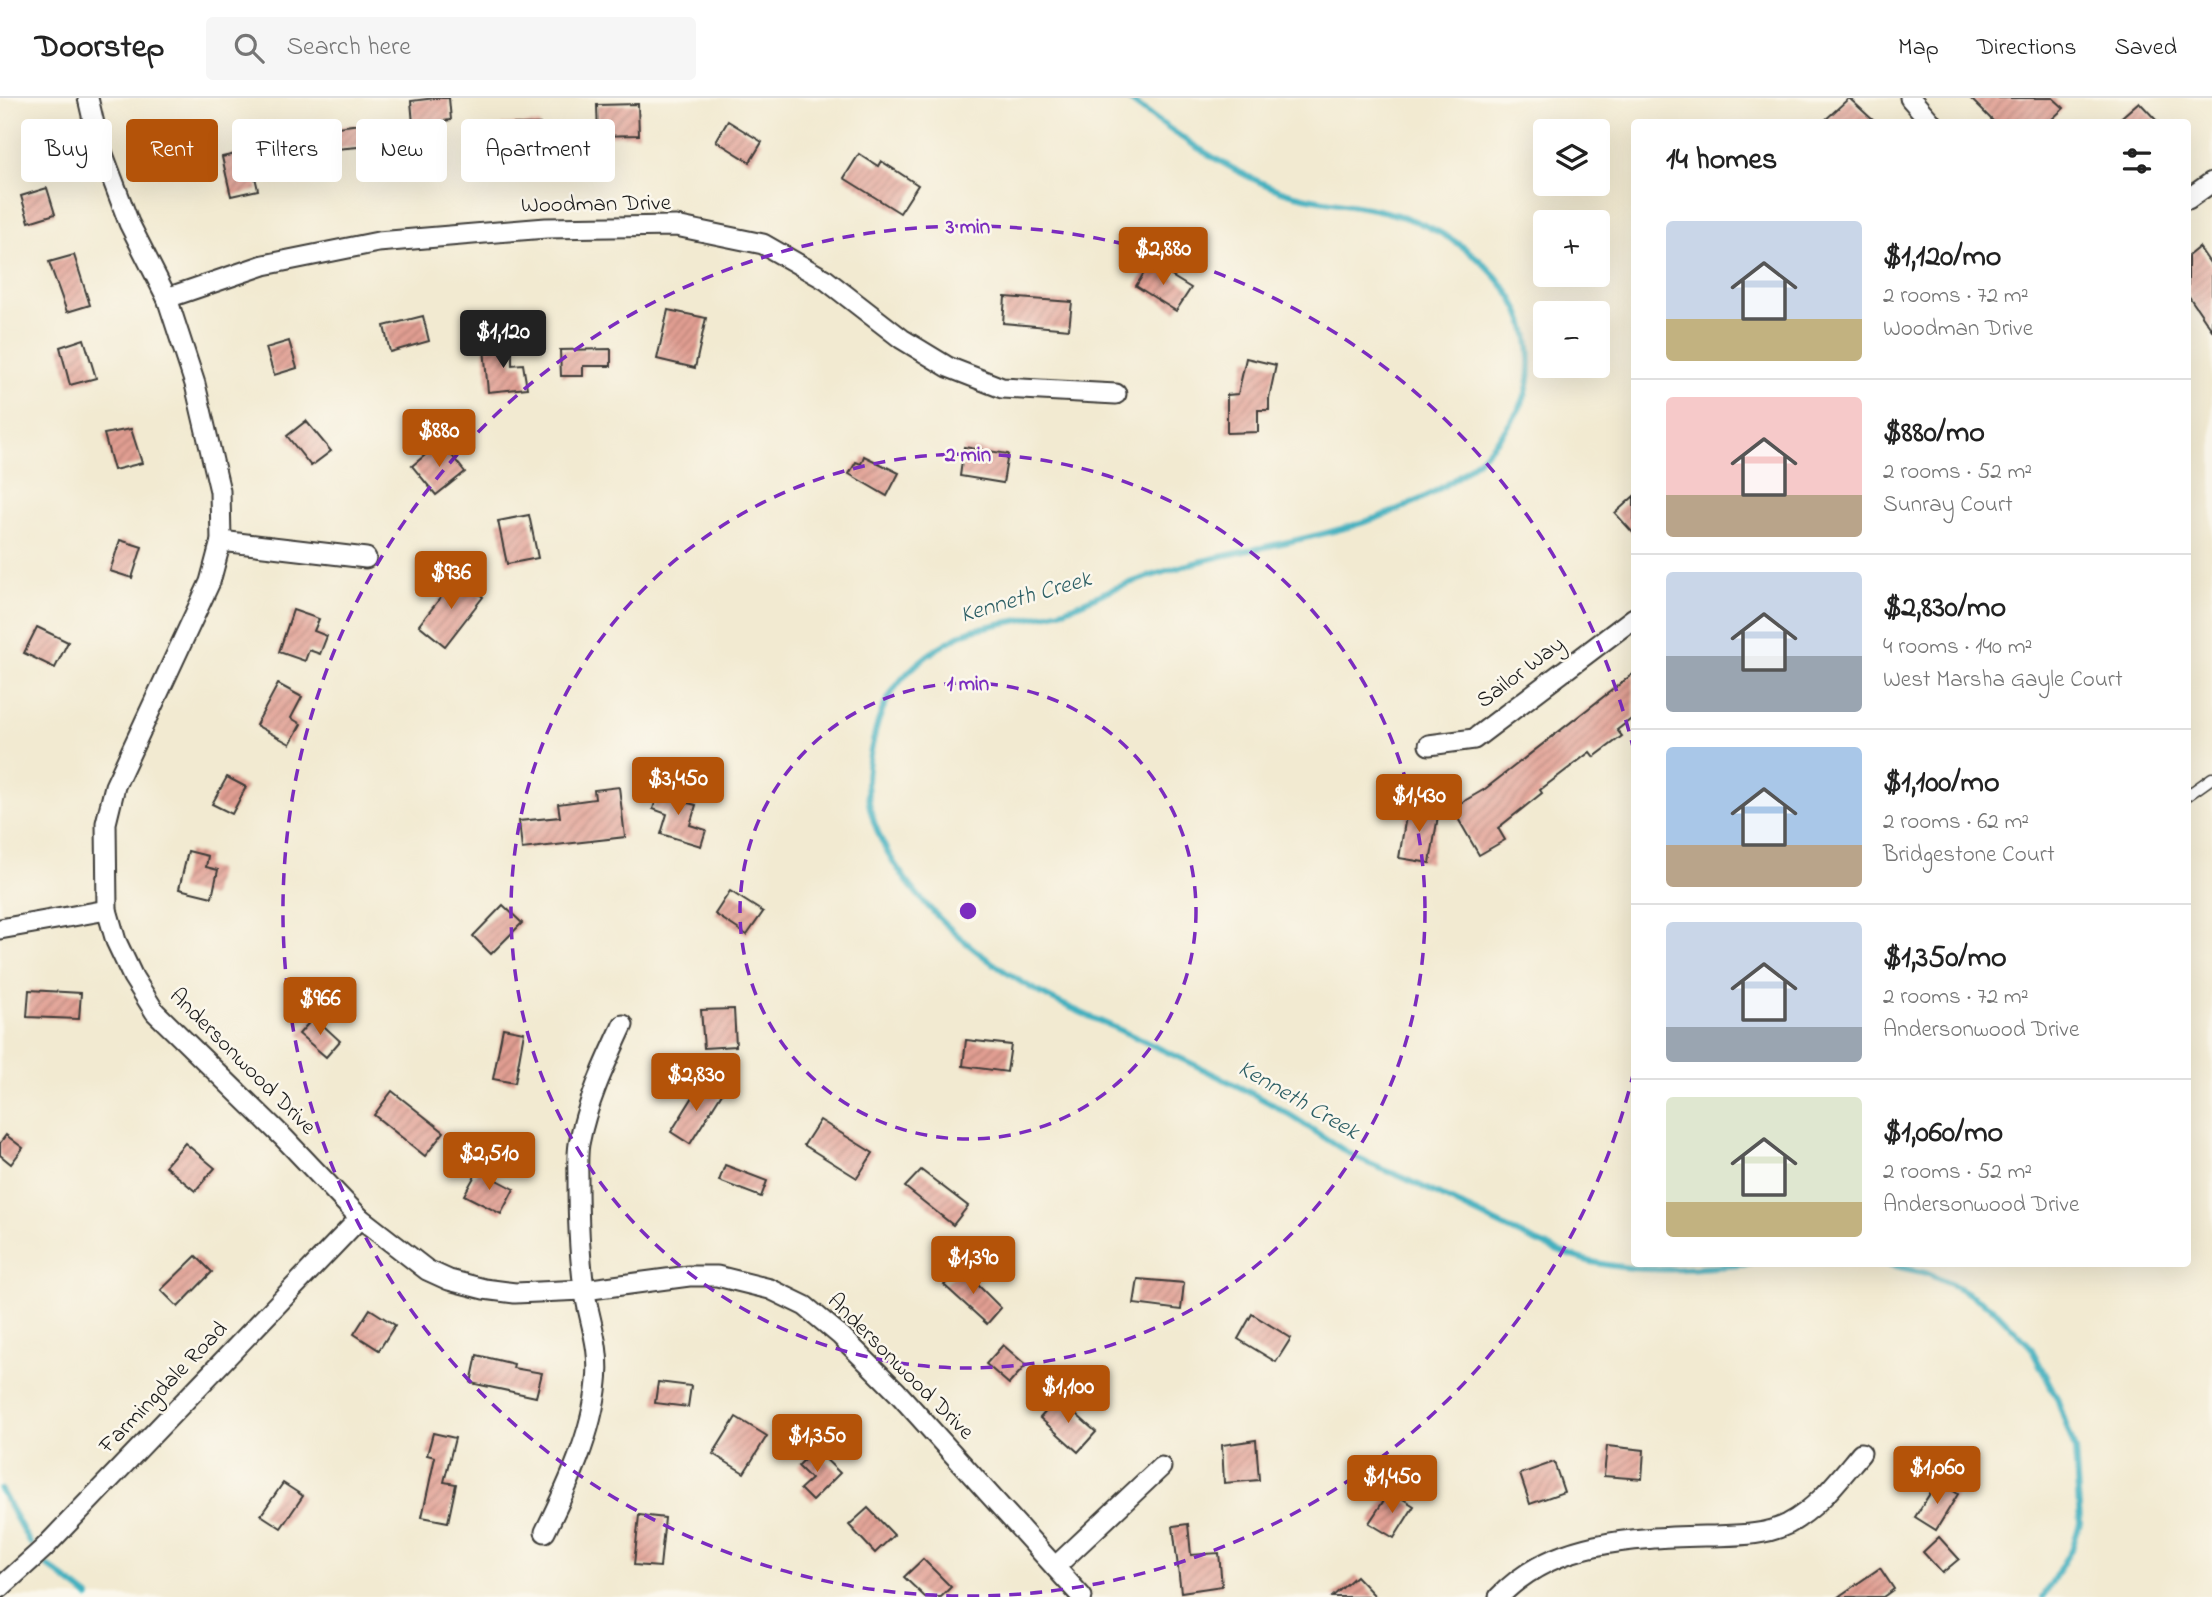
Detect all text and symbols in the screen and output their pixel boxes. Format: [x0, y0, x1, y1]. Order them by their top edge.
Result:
search box [206, 17, 696, 80]
text: Doorstep [35, 24, 164, 72]
icon: search [230, 29, 268, 67]
text: Search here [286, 29, 411, 67]
text: Map [1898, 31, 1939, 66]
text: Directions [1977, 31, 2076, 66]
text: Saved [2114, 31, 2177, 66]
chip: Buy [21, 119, 112, 182]
chip: Rent [126, 119, 218, 182]
chip: Filters [232, 119, 342, 182]
chip: New [356, 119, 447, 182]
chip: Apartment [461, 119, 615, 182]
map controls [1533, 119, 1610, 378]
button: layers [1533, 119, 1610, 196]
text: 14 homes [1666, 139, 1777, 183]
icon: filters [2118, 142, 2156, 180]
street label: Woodman Drive [521, 187, 672, 223]
button: + [1533, 210, 1610, 287]
text: 3 min [945, 213, 990, 243]
pin: $2,880 [1106, 228, 1220, 287]
text: $2,880 [1135, 233, 1191, 266]
text: $1,120/mo [1883, 236, 2001, 280]
icon: home [1722, 249, 1806, 333]
text: 2 rooms · 72 m² [1883, 280, 2029, 313]
button: − [1533, 301, 1610, 378]
pin: $1,120 [446, 310, 560, 370]
text: Woodman Drive [1883, 313, 2033, 346]
text: $1,120 [476, 316, 530, 349]
pin: $880 [398, 410, 480, 469]
text: $880/mo [1883, 412, 1985, 456]
text: $880 [418, 415, 460, 448]
icon: home [1722, 425, 1806, 509]
text: 2 min [944, 441, 991, 471]
text: 2 rooms · 52 m² [1883, 456, 2032, 489]
text: Sunray Court [1883, 489, 2013, 522]
pin: $936 [410, 552, 492, 611]
text: $936 [431, 557, 471, 590]
water label: Kenneth Creek [956, 562, 1097, 633]
text: $2,830/mo [1883, 587, 2006, 631]
icon: home [1722, 600, 1806, 684]
street label: Sailor Way [1470, 629, 1573, 719]
text: 4 rooms · 140 m² [1883, 631, 2032, 664]
text: West Marsha Gayle Court [1883, 664, 2123, 697]
text: 1 min [947, 670, 989, 700]
pin: $3,450 [621, 758, 735, 817]
text: $1,100/mo [1883, 762, 2000, 806]
text: $3,450 [648, 763, 708, 796]
pin: $1,430 [1362, 774, 1476, 834]
icon: home [1722, 775, 1806, 859]
text: $1,430 [1392, 780, 1446, 813]
text: 2 rooms · 62 m² [1883, 806, 2029, 839]
text: Bridgestone Court [1883, 839, 2055, 872]
centre of rings [956, 899, 980, 923]
text: $1,350/mo [1883, 937, 2007, 981]
icon: home [1722, 950, 1806, 1034]
pin: $966 [279, 978, 361, 1037]
street label: Andersonwood Drive [161, 981, 324, 1144]
text: 2 rooms · 72 m² [1883, 981, 2029, 1014]
text: $966 [299, 983, 341, 1016]
text: Andersonwood Drive [1883, 1014, 2079, 1047]
water label: Kenneth Creek [1231, 1052, 1366, 1151]
pin: $2,830 [639, 1054, 753, 1113]
text: $2,830 [667, 1059, 725, 1092]
text: $1,060/mo [1883, 1112, 2003, 1156]
icon: home [1722, 1125, 1806, 1209]
pin: $2,510 [432, 1132, 546, 1192]
text: $2,510 [459, 1138, 519, 1171]
text: 2 rooms · 52 m² [1883, 1156, 2032, 1189]
text: Andersonwood Drive [1883, 1189, 2079, 1222]
pin: $1,390 [916, 1236, 1030, 1296]
text: $1,390 [947, 1242, 999, 1275]
street label: Andersonwood Drive [819, 1286, 982, 1449]
street label: Farmingdale Road [91, 1314, 237, 1463]
pin: $1,100 [1011, 1366, 1125, 1425]
text: $1,100 [1042, 1371, 1094, 1404]
pin: $1,350 [760, 1414, 874, 1474]
text: $1,350 [788, 1420, 846, 1453]
pin: $1,060 [1880, 1446, 1994, 1506]
text: $1,060 [1909, 1452, 1965, 1485]
pin: $1,450 [1335, 1456, 1449, 1515]
text: $1,450 [1363, 1461, 1421, 1494]

